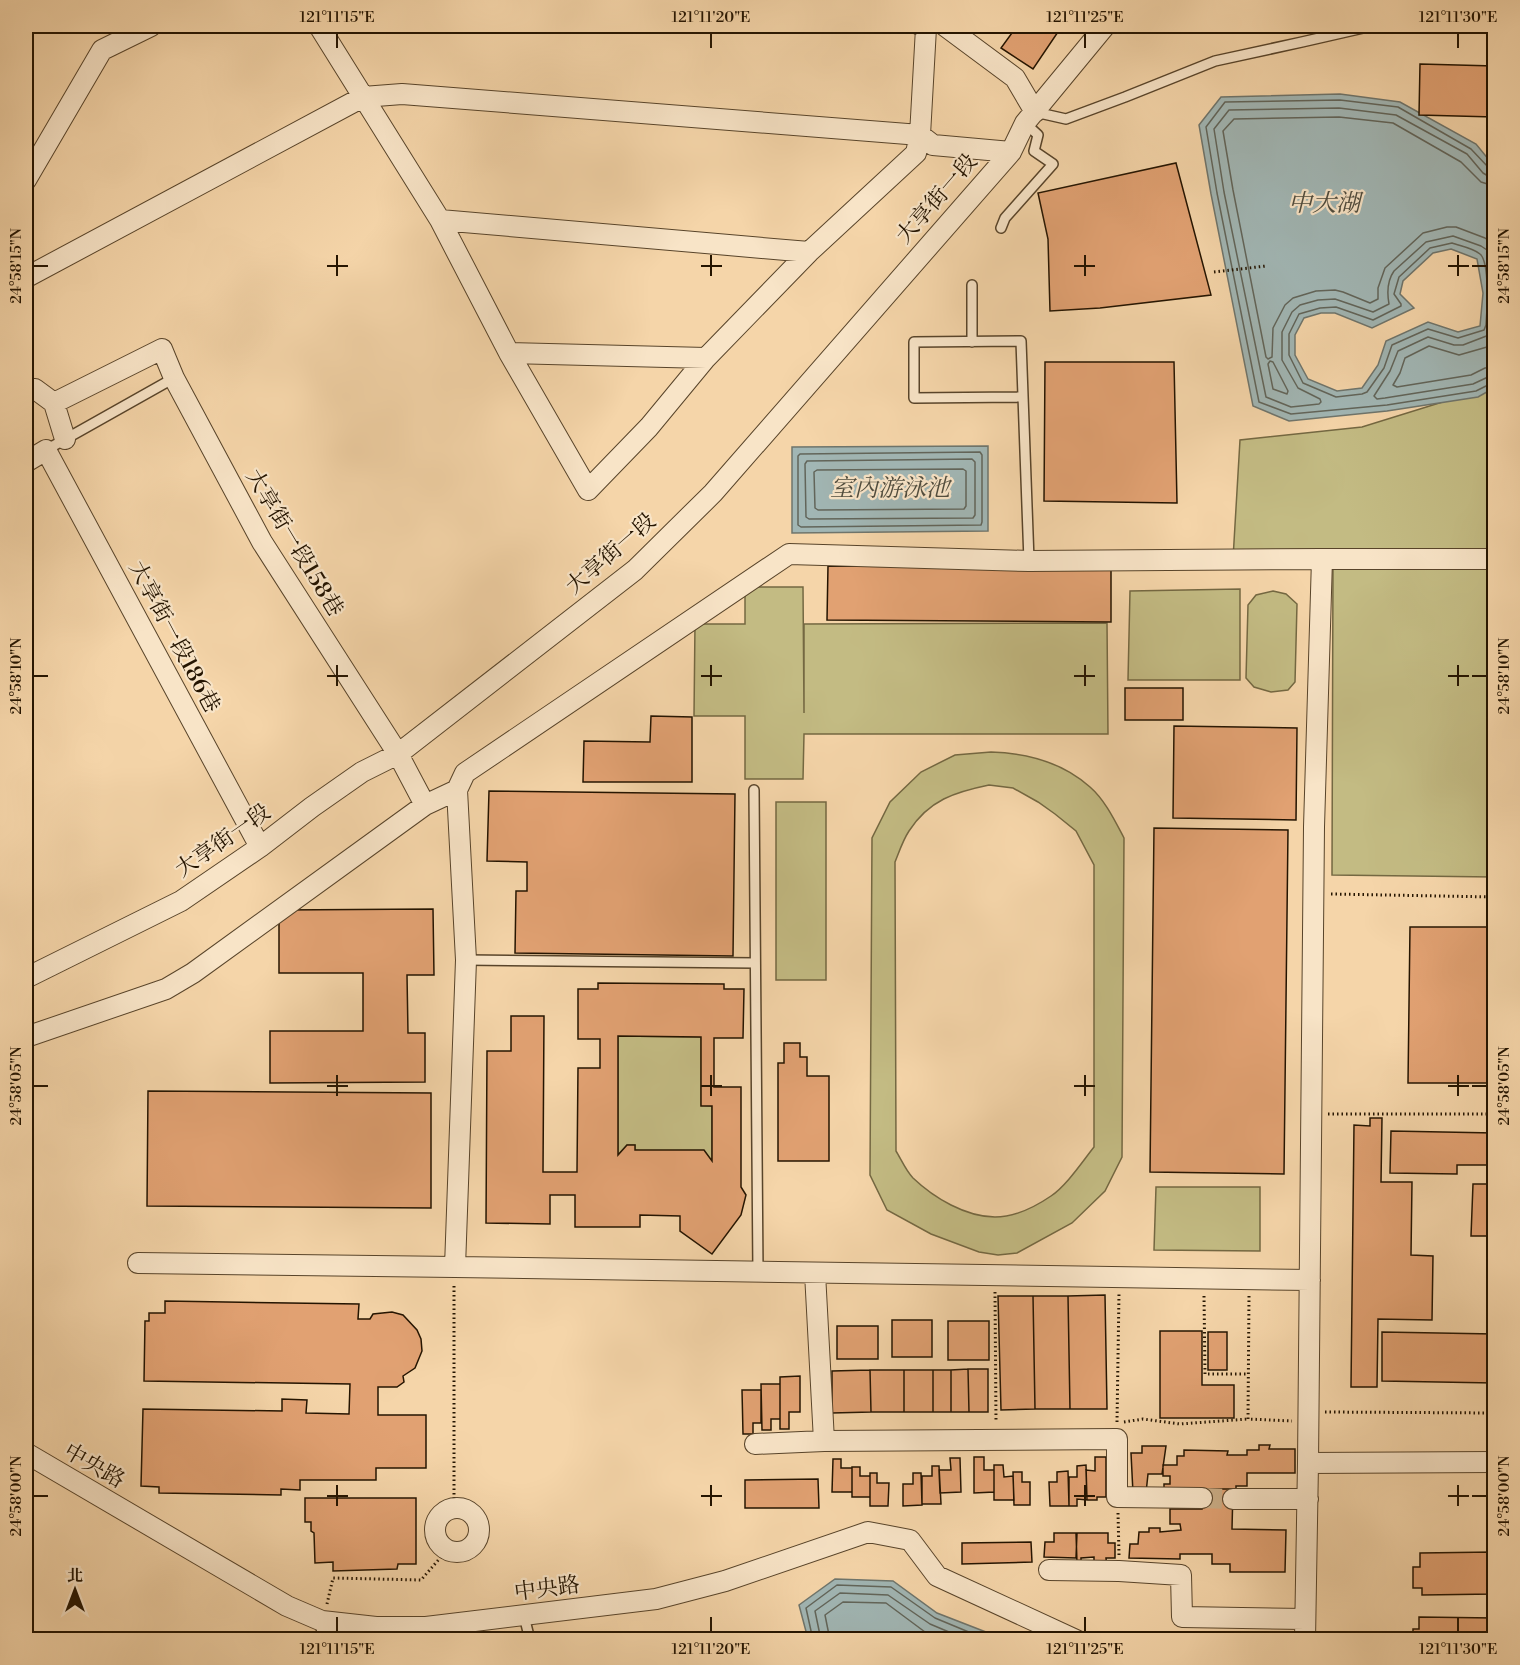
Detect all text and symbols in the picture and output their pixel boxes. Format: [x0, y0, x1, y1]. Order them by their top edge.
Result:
text: 121°11'15"E [299, 8, 375, 27]
text: 121°11'20"E [672, 8, 750, 27]
text: 121°11'25"E [1046, 8, 1124, 27]
text: 121°11'30"E [1419, 8, 1497, 27]
street label: 大享街一段 [891, 149, 983, 249]
water label: 中大湖 [1288, 189, 1364, 219]
text: 24°58'15"N [7, 228, 26, 304]
text: 24°58'15"N [1495, 228, 1514, 304]
street label: 大享街一段158巷 [239, 464, 349, 622]
water label: 室內游泳池 [830, 474, 953, 504]
street label: 大享街一段 [561, 508, 661, 600]
street label: 大享街一段186巷 [123, 557, 225, 717]
text: 24°58'10"N [7, 638, 26, 714]
text: 24°58'10"N [1495, 638, 1514, 714]
street label: 大享街一段 [170, 798, 276, 884]
text: 24°58'05"N [7, 1046, 26, 1126]
text: 24°58'05"N [1495, 1046, 1514, 1126]
street label: 中央路 [59, 1438, 129, 1494]
text: 24°58'00"N [7, 1456, 26, 1536]
text: 24°58'00"N [1495, 1456, 1514, 1536]
north arrow [45, 1560, 105, 1620]
text: 北 [67, 1566, 83, 1586]
street label: 中央路 [513, 1572, 581, 1606]
text: 121°11'15"E [299, 1640, 375, 1659]
text: 121°11'20"E [672, 1640, 750, 1659]
text: 121°11'25"E [1046, 1640, 1124, 1659]
text: 121°11'30"E [1419, 1640, 1497, 1659]

